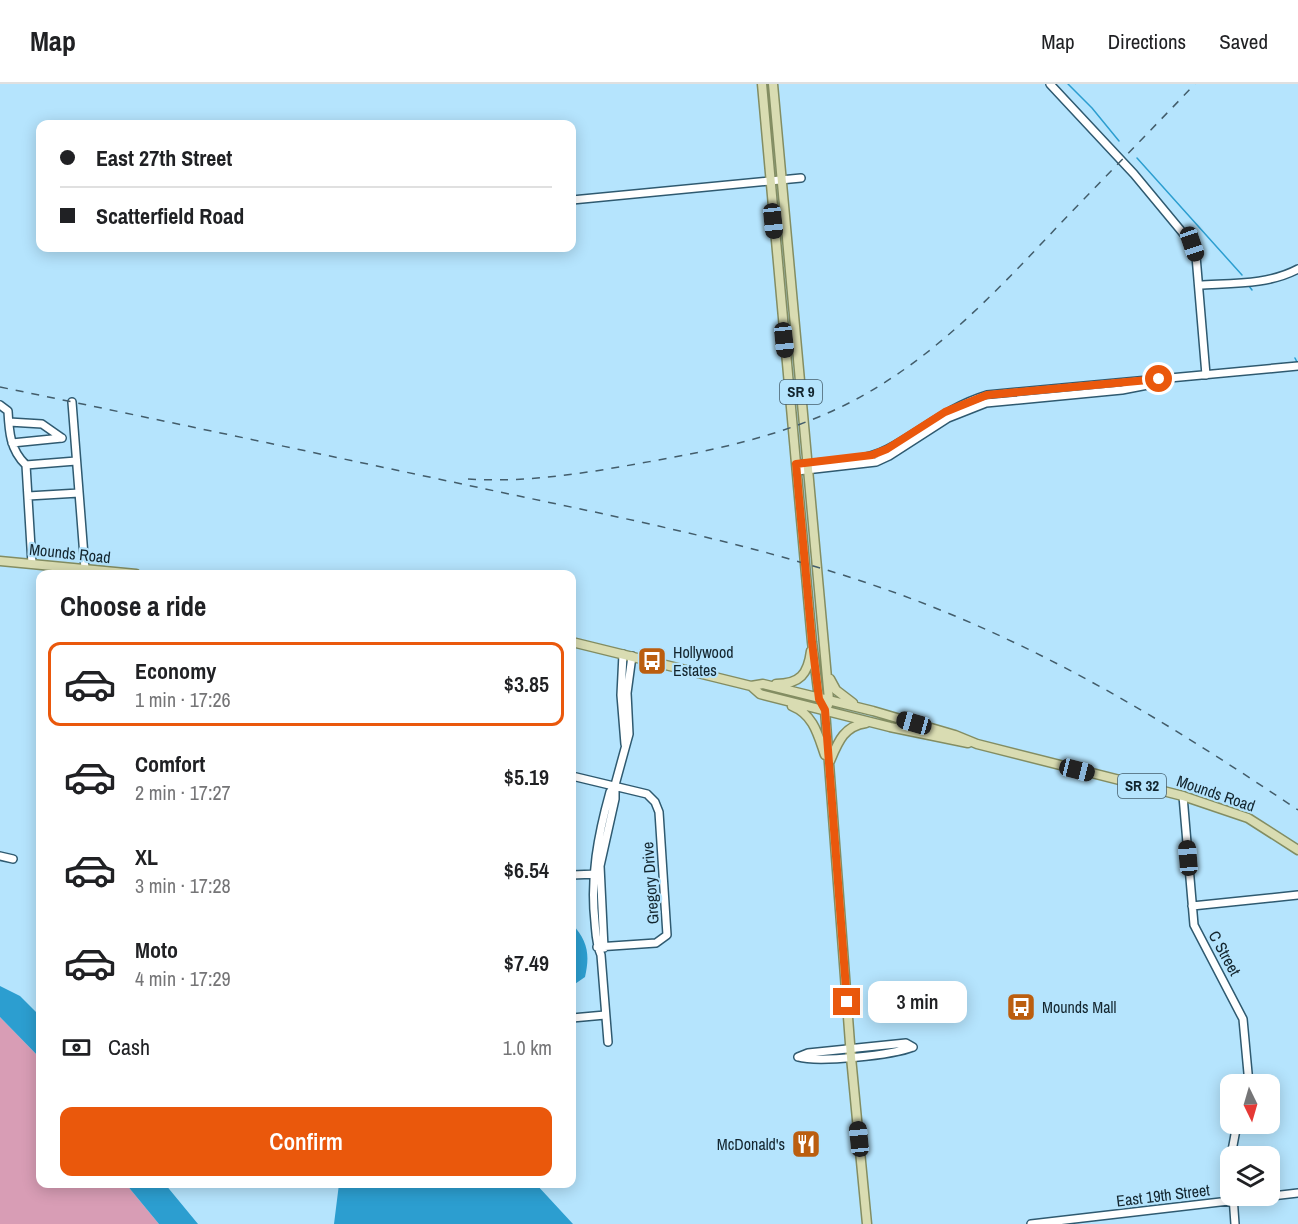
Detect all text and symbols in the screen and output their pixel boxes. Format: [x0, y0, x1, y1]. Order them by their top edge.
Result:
text: Map [30, 22, 76, 60]
text: Map [1041, 27, 1075, 56]
text: Directions [1108, 27, 1186, 56]
text: Saved [1219, 27, 1268, 56]
text: East 27th Street [96, 143, 232, 173]
text: Scatterfield Road [96, 201, 244, 231]
car [762, 202, 784, 240]
car [1178, 224, 1206, 264]
car [773, 321, 795, 359]
route start [1145, 365, 1172, 392]
road number: SR 9 [780, 380, 822, 404]
street label: Mounds Road [28, 538, 112, 568]
text: Choose a ride [60, 588, 206, 624]
place label: Hollywood Estates [673, 641, 734, 681]
bus stop icon: Hollywood Estates [636, 645, 668, 677]
text: Economy [135, 656, 216, 686]
icon: car [63, 657, 117, 711]
text: $3.85 [504, 669, 549, 699]
text: 1 min · 17:26 [135, 686, 231, 713]
car [894, 709, 934, 737]
text: Comfort [135, 749, 205, 779]
icon: car [63, 750, 117, 804]
car [1057, 757, 1097, 783]
text: $5.19 [504, 762, 549, 792]
street label: Mounds Road [1174, 769, 1258, 817]
road number: SR 32 [1118, 774, 1166, 798]
text: 2 min · 17:27 [135, 779, 231, 806]
car [1177, 839, 1199, 877]
street label: Gregory Drive [636, 841, 664, 925]
text: XL [135, 842, 158, 872]
icon: car [63, 843, 117, 897]
text: $6.54 [504, 855, 549, 885]
text: 3 min · 17:28 [135, 872, 231, 899]
street label: C Street [1204, 927, 1246, 980]
text: Moto [135, 935, 178, 965]
icon: car [63, 936, 117, 990]
text: $7.49 [504, 948, 549, 978]
text: 4 min · 17:29 [135, 965, 231, 992]
callout: 3 min [868, 981, 967, 1023]
route end [833, 988, 860, 1015]
text: 3 min [896, 988, 939, 1015]
bus stop icon: Mounds Mall [1005, 991, 1037, 1023]
place label: Mounds Mall [1042, 996, 1116, 1018]
icon: cash [60, 1031, 93, 1064]
text: Cash [108, 1032, 150, 1062]
text: 1.0 km [503, 1034, 552, 1061]
north arrow [1220, 1074, 1280, 1134]
map controls [1220, 1074, 1280, 1206]
button: Confirm [60, 1107, 552, 1176]
car [848, 1120, 870, 1158]
restaurant icon: McDonald's [790, 1128, 822, 1160]
place label: McDonald's [717, 1133, 785, 1155]
button: layers [1220, 1146, 1280, 1206]
street label: East 19th Street [1115, 1178, 1211, 1212]

